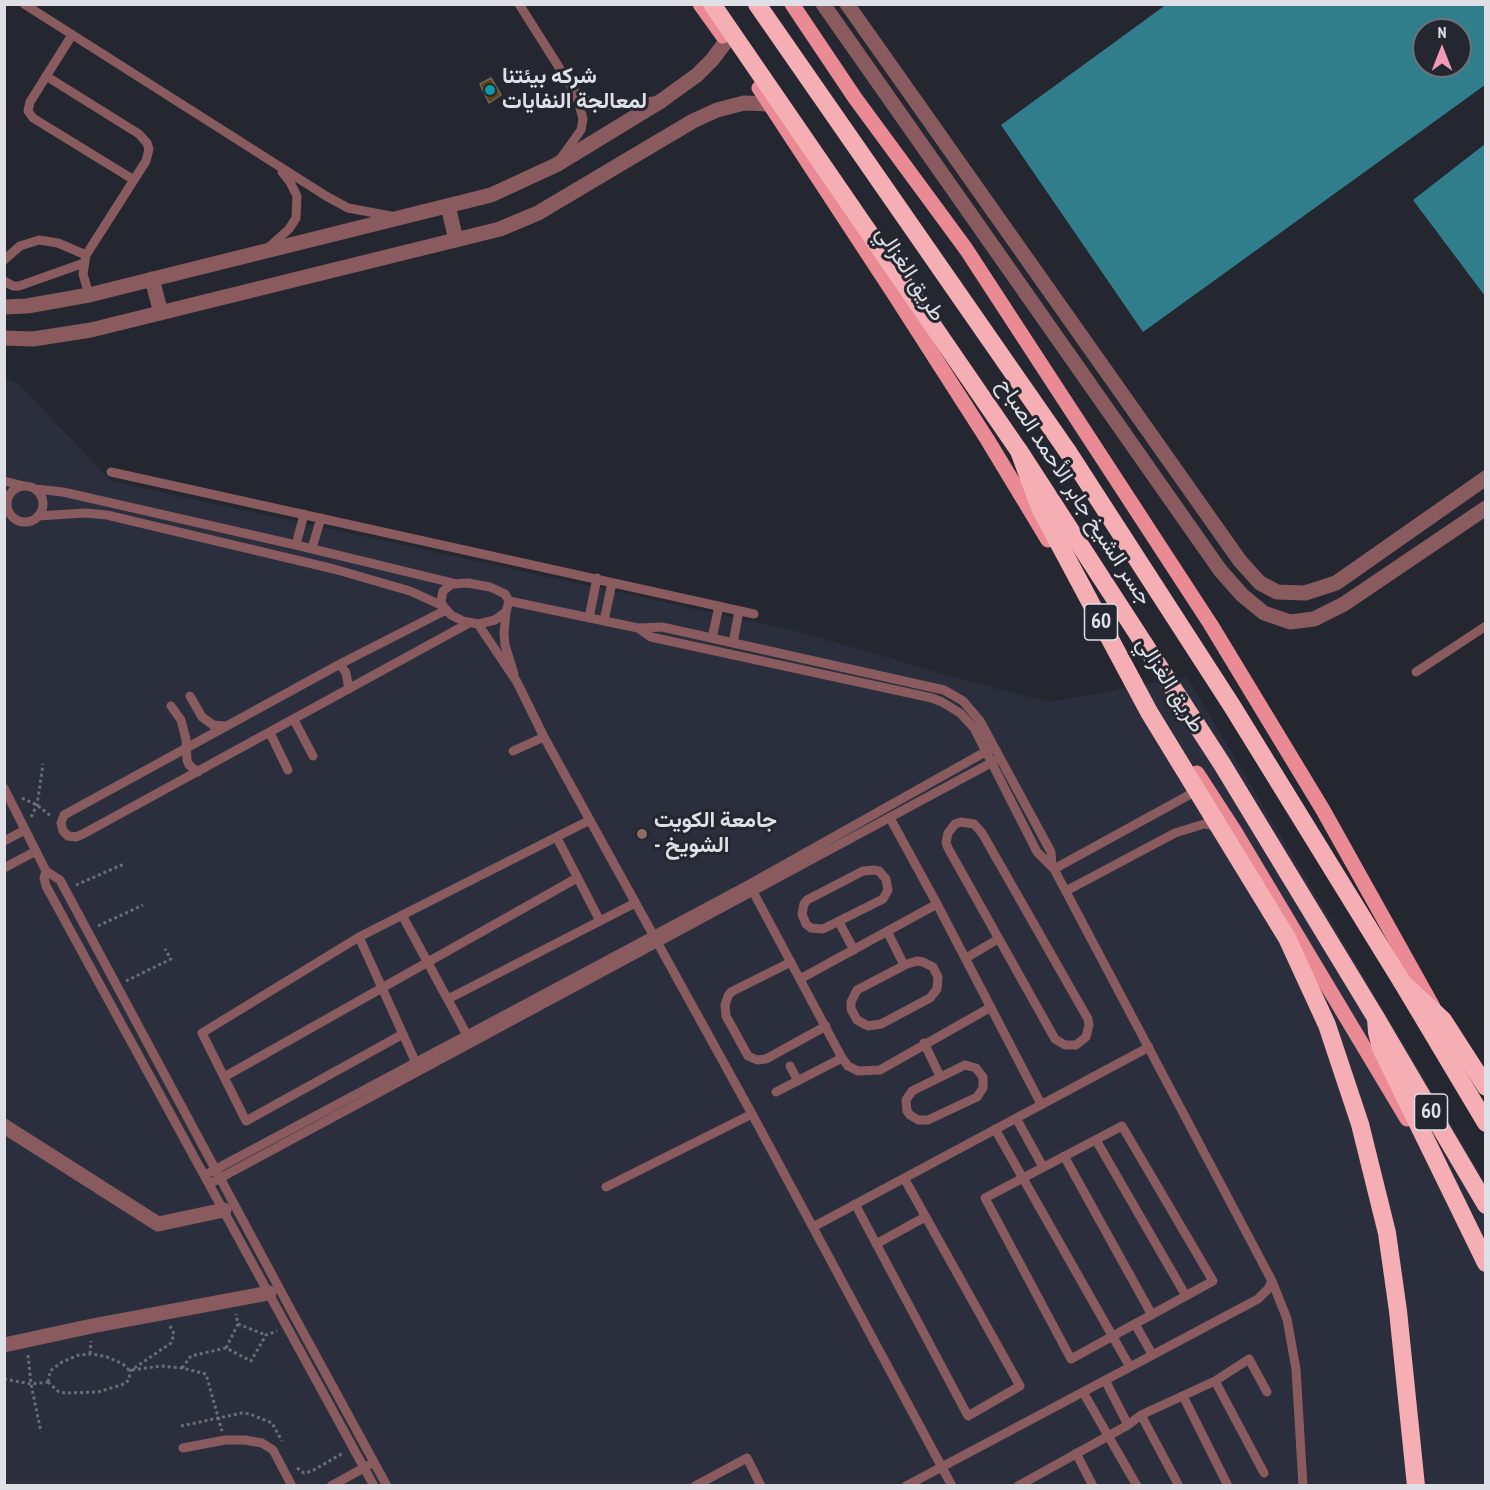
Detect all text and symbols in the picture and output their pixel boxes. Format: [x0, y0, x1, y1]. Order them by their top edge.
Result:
north arrow [1412, 18, 1472, 78]
text: N [1438, 22, 1446, 42]
place label: شركه بيئتنا لمعالجة النفايات [502, 64, 647, 116]
marker: شركه بيئتنا لمعالجة النفايات [483, 83, 497, 97]
street label: طريق الغزالي [870, 222, 950, 326]
street label: جسر الشيخ جابر الأحمد الصباح [991, 374, 1157, 610]
road number: 60 [1084, 604, 1118, 640]
street label: طريق الغزالي [1130, 632, 1210, 738]
place label: جامعة الكويت - الشويخ [654, 808, 777, 860]
marker: جامعة الكويت - الشويخ [635, 827, 649, 841]
road number: 60 [1414, 1094, 1448, 1130]

